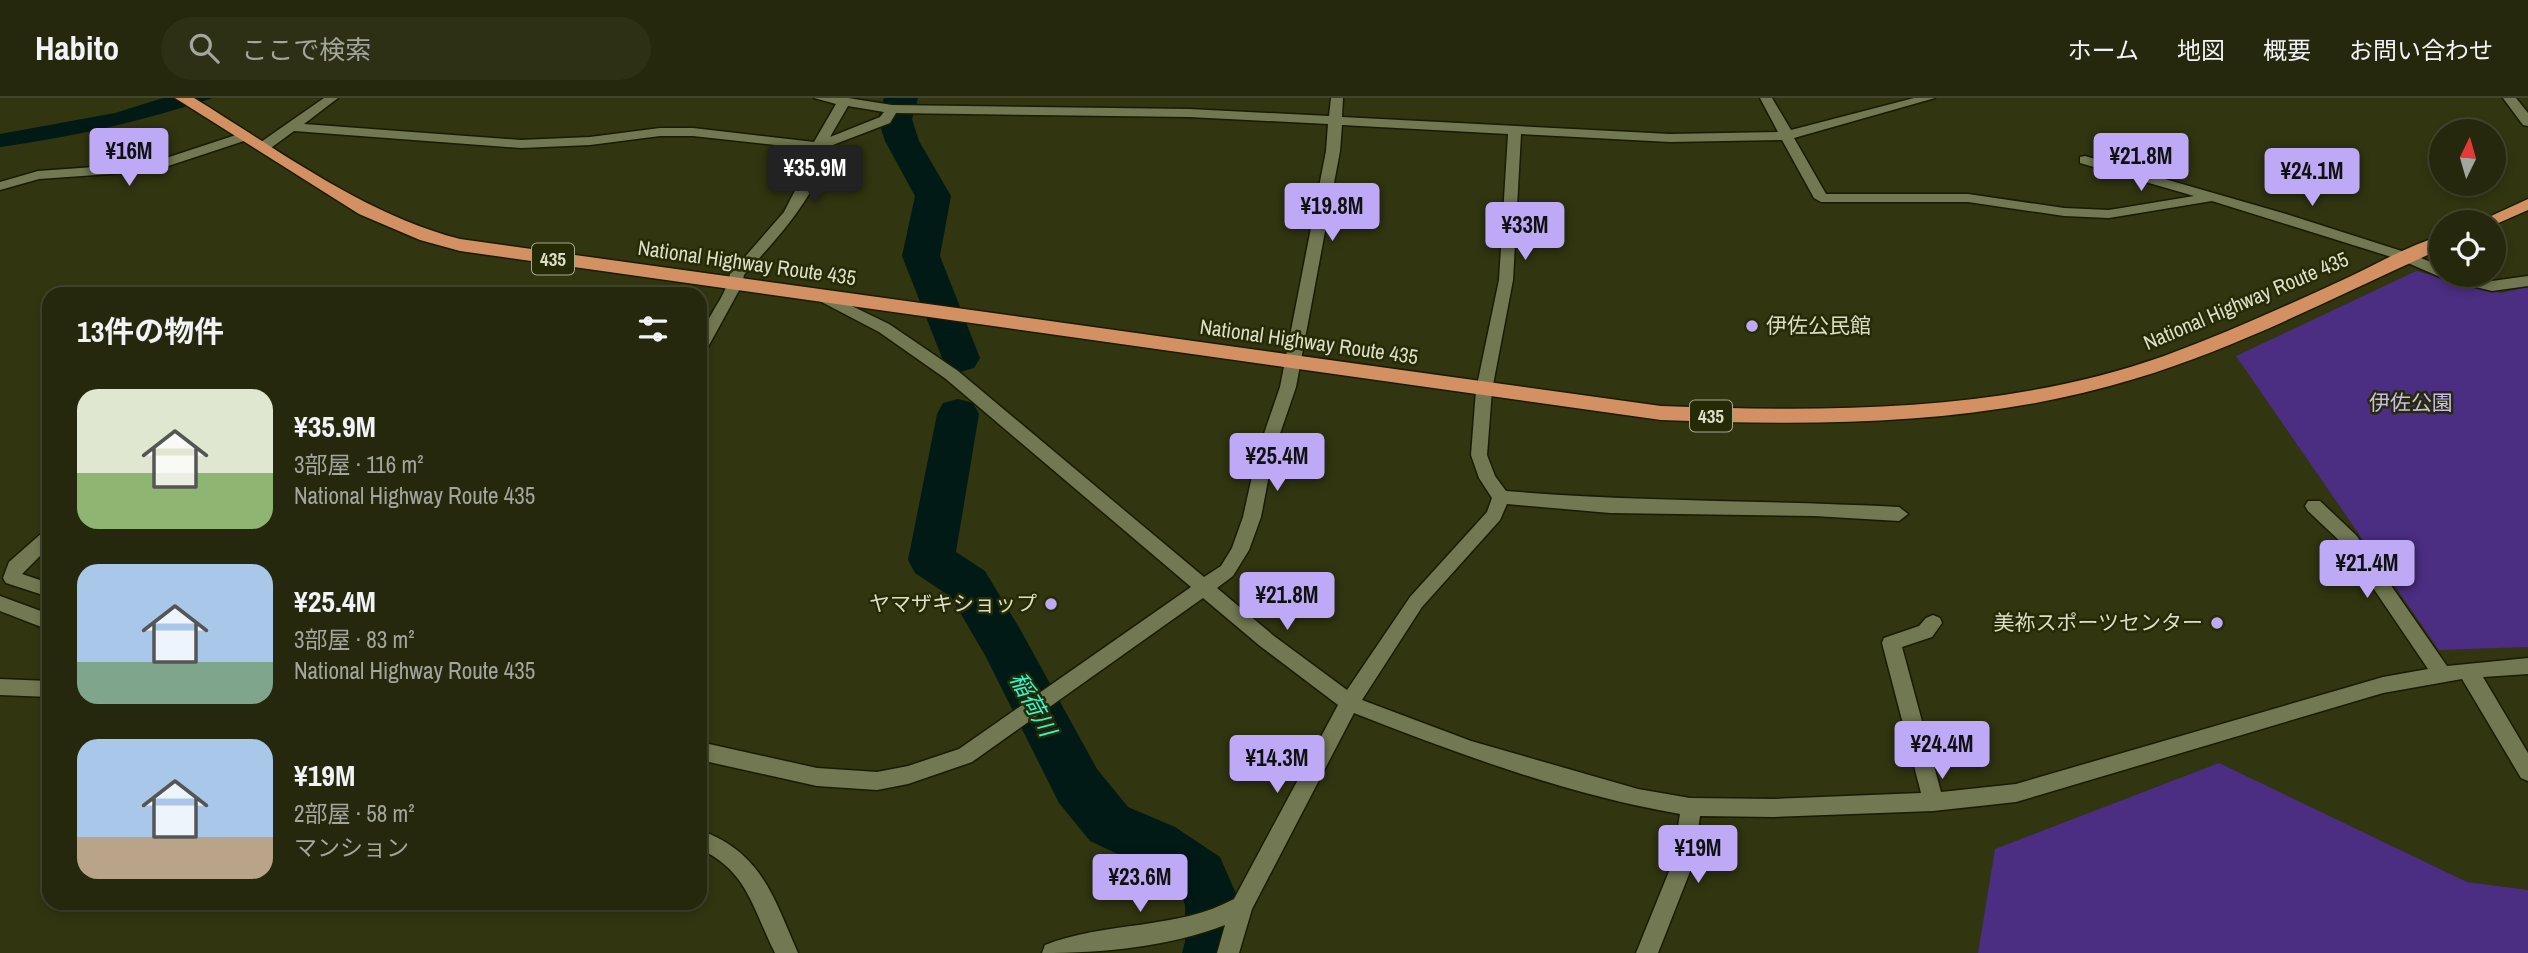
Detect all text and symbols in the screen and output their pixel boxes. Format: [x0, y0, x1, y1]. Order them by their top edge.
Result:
search box [161, 17, 651, 80]
text: Habito [35, 26, 119, 70]
icon: search [185, 29, 223, 67]
text: ここで検索 [241, 32, 371, 67]
text: ホーム [2068, 34, 2139, 66]
text: 地図 [2177, 34, 2225, 66]
text: 概要 [2263, 34, 2311, 66]
text: お問い合わせ [2349, 34, 2493, 66]
north arrow [2429, 119, 2506, 196]
map controls [2429, 119, 2506, 287]
pin: ¥16M [88, 129, 170, 188]
pin: ¥21.8M [2084, 134, 2198, 193]
text: ¥16M [105, 135, 153, 166]
text: ¥21.8M [2110, 140, 2172, 171]
pin: ¥35.9M [758, 146, 872, 205]
pin: ¥24.1M [2255, 148, 2369, 208]
text: ¥35.9M [784, 152, 846, 183]
text: ¥24.1M [2281, 155, 2343, 186]
pin: ¥19.8M [1275, 184, 1389, 243]
text: ¥19.8M [1301, 190, 1363, 221]
pin: ¥33M [1484, 202, 1566, 262]
text: ¥33M [1501, 209, 1549, 240]
button: locate [2429, 210, 2506, 287]
street label: National Highway Route 435 [636, 233, 858, 292]
road number: 435 [532, 244, 574, 274]
street label: National Highway Route 435 [2139, 244, 2353, 357]
icon: filters [634, 310, 672, 348]
text: 13件の物件 [77, 311, 224, 351]
place label: 伊佐公民館 [1766, 311, 1871, 340]
street label: National Highway Route 435 [1198, 312, 1420, 371]
marker: 伊佐公民館 [1744, 318, 1760, 334]
park label: 伊佐公園 [2369, 388, 2453, 417]
road number: 435 [1690, 400, 1732, 432]
text: ¥35.9M [294, 406, 376, 446]
icon: home [133, 417, 217, 501]
pin: ¥25.4M [1220, 434, 1334, 493]
text: ¥25.4M [1246, 440, 1308, 471]
text: 3部屋 · 116 m² [294, 449, 424, 480]
text: National Highway Route 435 [294, 480, 535, 511]
pin: ¥21.4M [2310, 540, 2424, 600]
text: ¥21.4M [2336, 547, 2398, 578]
pin: ¥21.8M [1230, 573, 1344, 632]
text: ¥21.8M [1256, 579, 1318, 610]
text: ¥25.4M [294, 581, 376, 621]
place label: ヤマザキショップ [869, 589, 1037, 618]
icon: home [133, 592, 217, 676]
marker: ヤマザキショップ [1043, 596, 1059, 612]
place label: 美祢スポーツセンター [1993, 608, 2203, 637]
marker: 美祢スポーツセンター [2209, 615, 2225, 631]
text: 3部屋 · 83 m² [294, 624, 414, 655]
text: National Highway Route 435 [294, 655, 535, 686]
water label: 稲荷川 [1003, 666, 1065, 744]
pin: ¥24.4M [1885, 722, 1999, 781]
text: ¥24.4M [1911, 728, 1973, 759]
pin: ¥14.3M [1220, 736, 1334, 795]
text: ¥14.3M [1246, 742, 1308, 773]
text: ¥19M [294, 755, 356, 795]
icon: home [133, 767, 217, 851]
text: 2部屋 · 58 m² [294, 798, 414, 829]
pin: ¥19M [1657, 826, 1739, 885]
text: マンション [294, 832, 409, 863]
text: ¥19M [1674, 832, 1722, 863]
pin: ¥23.6M [1083, 854, 1197, 914]
text: ¥23.6M [1109, 861, 1171, 892]

